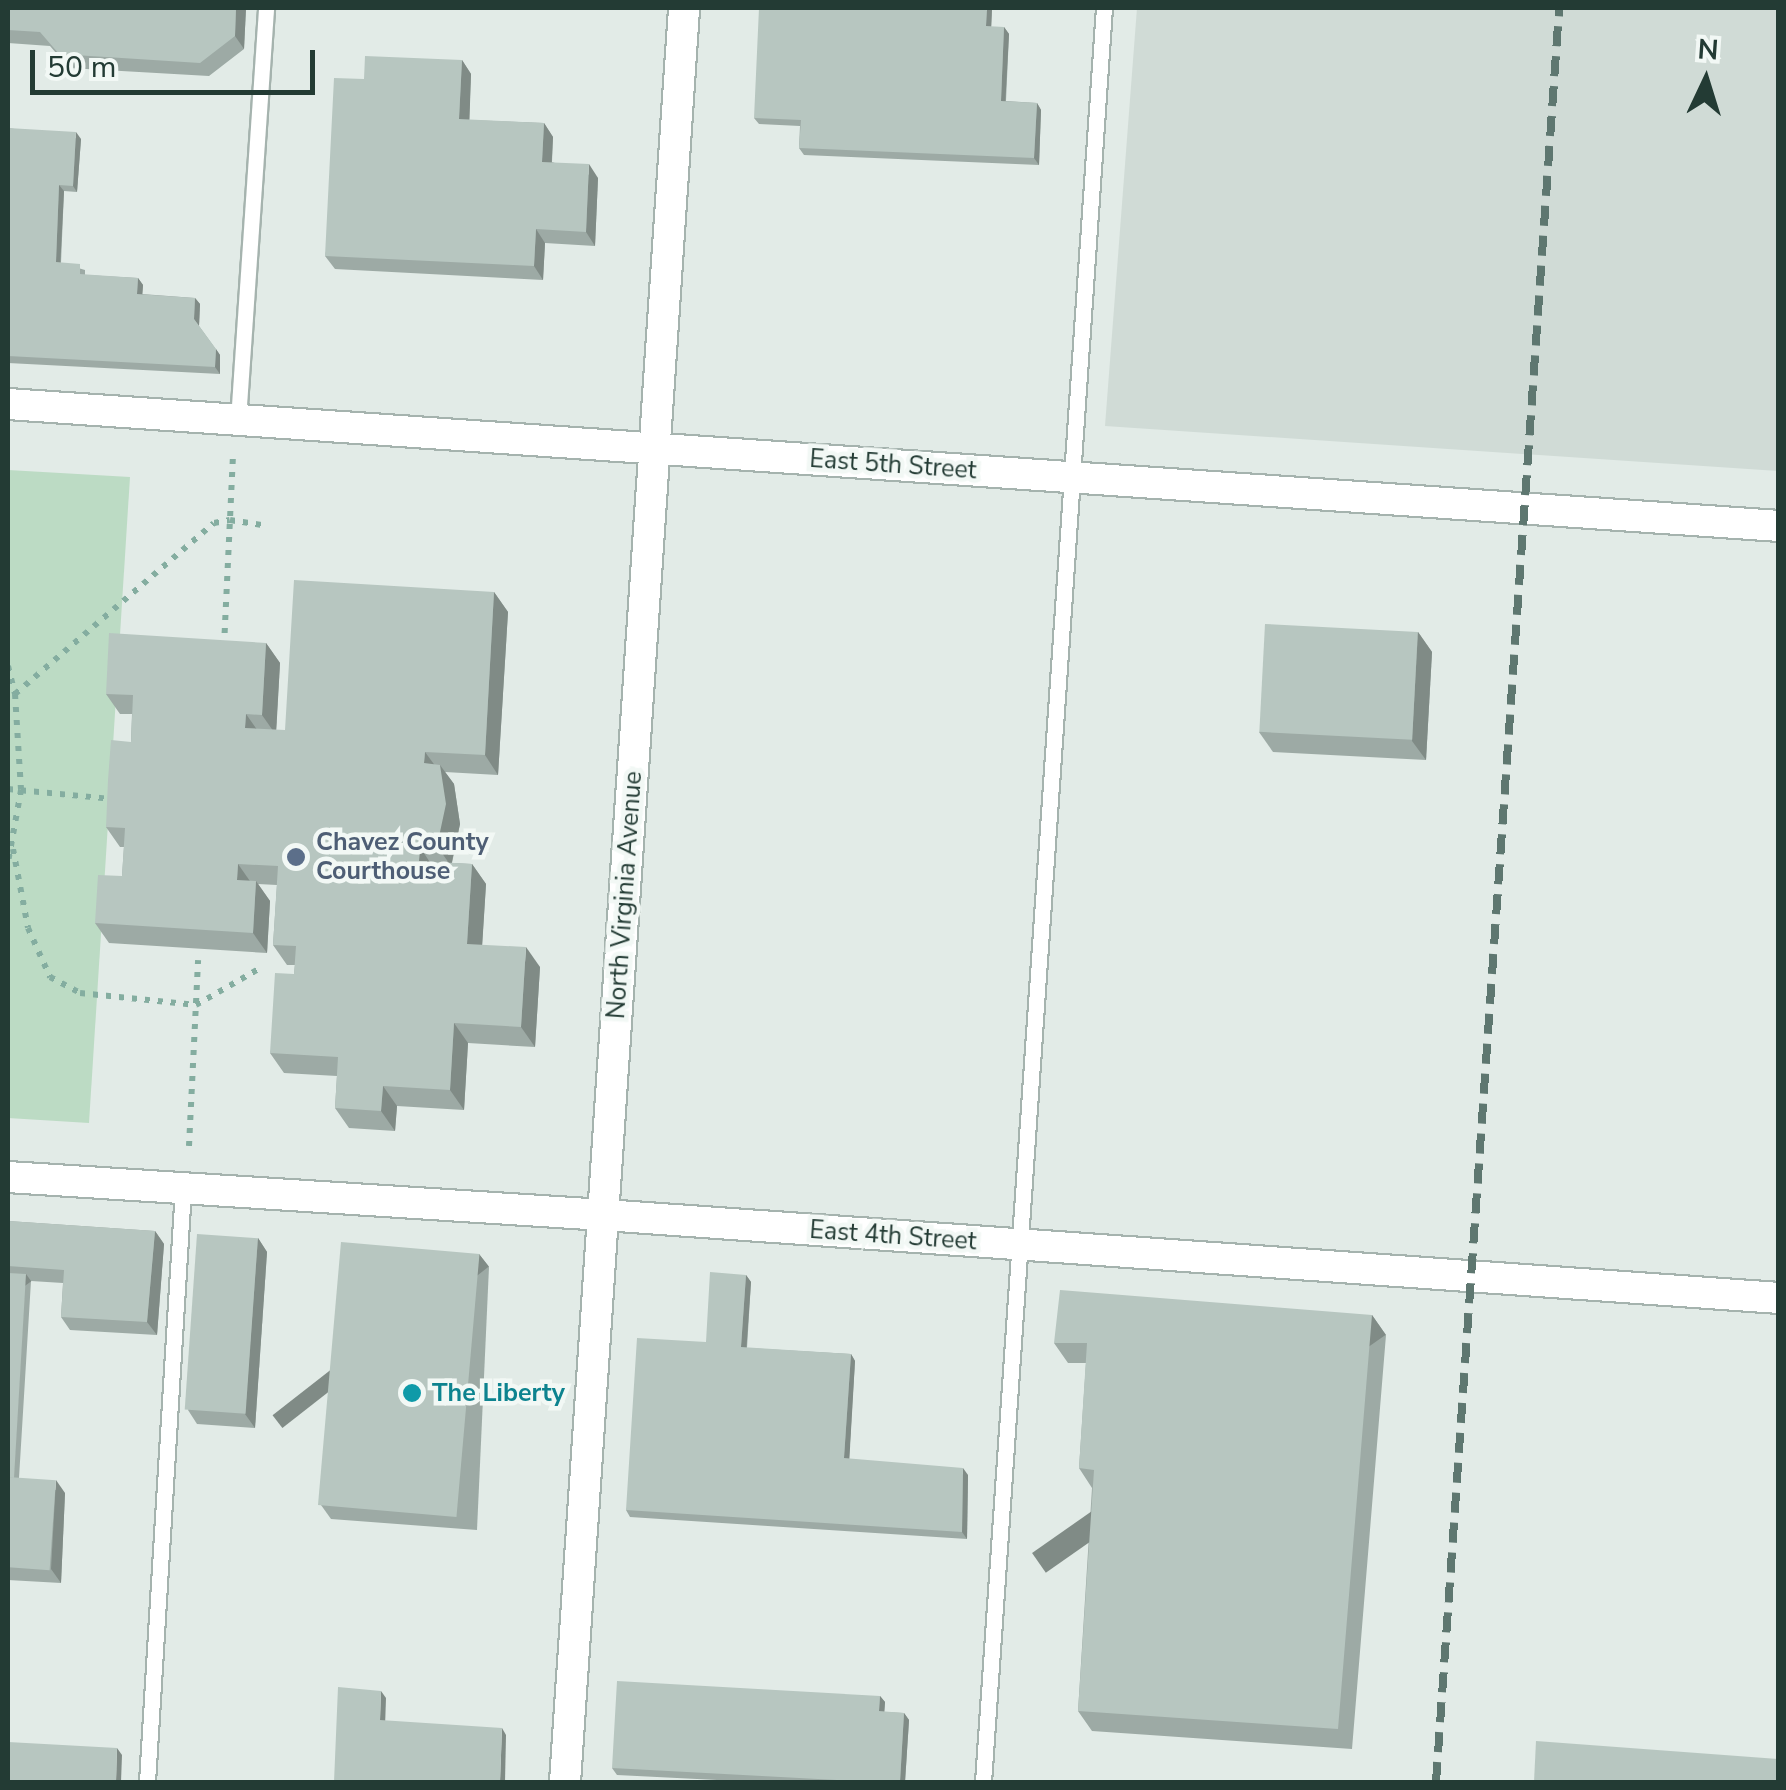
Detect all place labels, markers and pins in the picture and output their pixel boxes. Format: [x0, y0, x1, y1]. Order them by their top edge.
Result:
place label: Chavez County Courthouse [316, 828, 489, 887]
marker: Chavez County Courthouse [285, 846, 307, 868]
place label: The Liberty [432, 1378, 565, 1408]
marker: The Liberty [401, 1382, 423, 1404]

